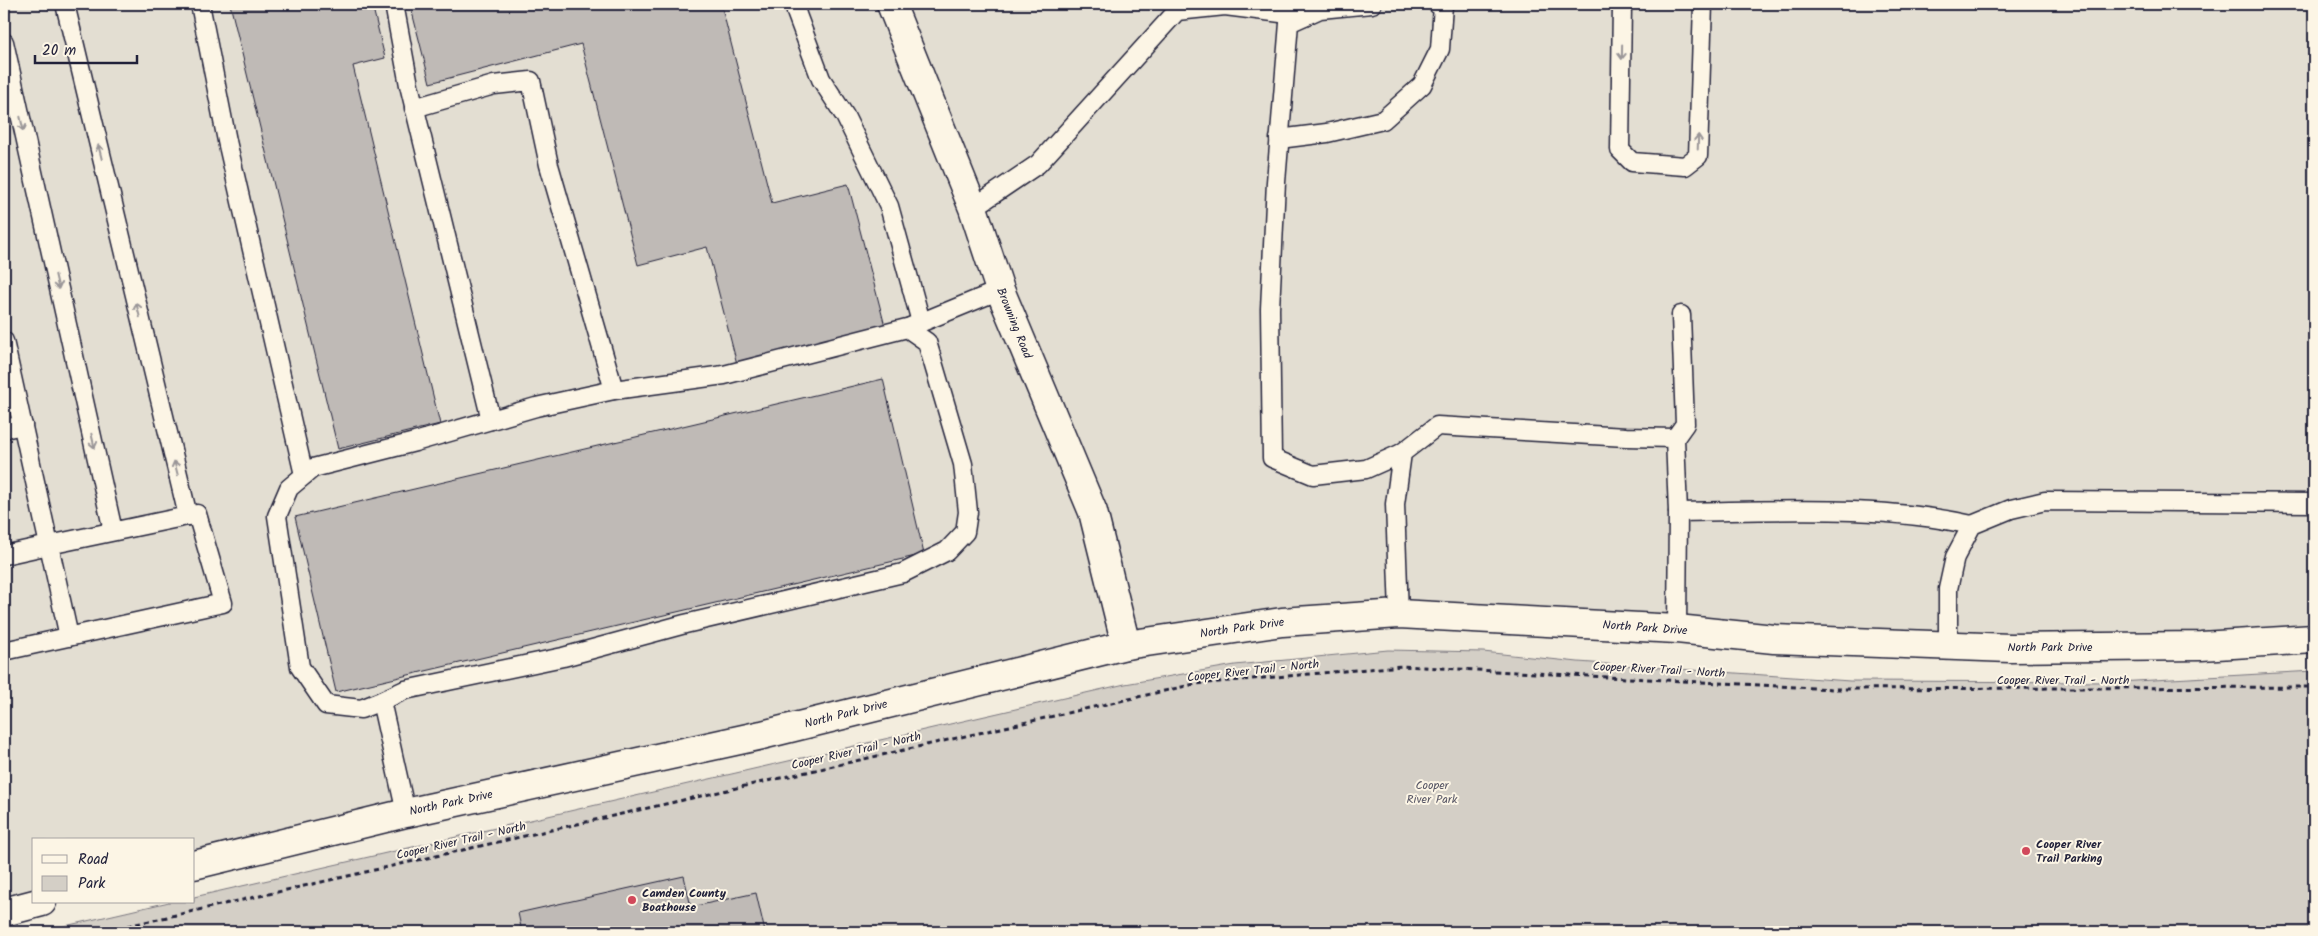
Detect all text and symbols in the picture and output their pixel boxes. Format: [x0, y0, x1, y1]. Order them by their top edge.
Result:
scale bar [35, 32, 138, 64]
text: 20 m [42, 39, 76, 63]
one-way arrow [1617, 44, 1626, 60]
one-way arrow [18, 115, 27, 131]
one-way arrow [1693, 134, 1703, 150]
one-way arrow [95, 145, 104, 161]
one-way arrow [53, 274, 62, 290]
street label: Browning Road [991, 285, 1037, 362]
one-way arrow [133, 303, 142, 319]
one-way arrow [89, 433, 98, 449]
one-way arrow [171, 461, 180, 477]
street label: North Park Drive [1199, 613, 1286, 643]
street label: North Park Drive [1602, 616, 1689, 640]
street label: North Park Drive [2007, 638, 2093, 657]
street label: Cooper River Trail - North [1186, 655, 1320, 687]
street label: Cooper River Trail - North [1592, 657, 1726, 683]
street label: Cooper River Trail - North [1997, 671, 2129, 690]
street label: North Park Drive [802, 694, 890, 734]
street label: Cooper River Trail - North [789, 727, 923, 775]
park label: Cooper River Park [1407, 776, 1458, 809]
street label: North Park Drive [407, 785, 495, 821]
street label: Cooper River Trail - North [394, 817, 528, 865]
place label: Cooper River Trail Parking [2036, 835, 2103, 868]
legend [32, 838, 195, 904]
marker: Cooper River Trail Parking [2020, 845, 2032, 857]
text: Road [78, 848, 109, 872]
text: Park [78, 872, 106, 896]
place label: Camden County Boathouse [642, 884, 727, 917]
marker: Camden County Boathouse [626, 894, 638, 906]

